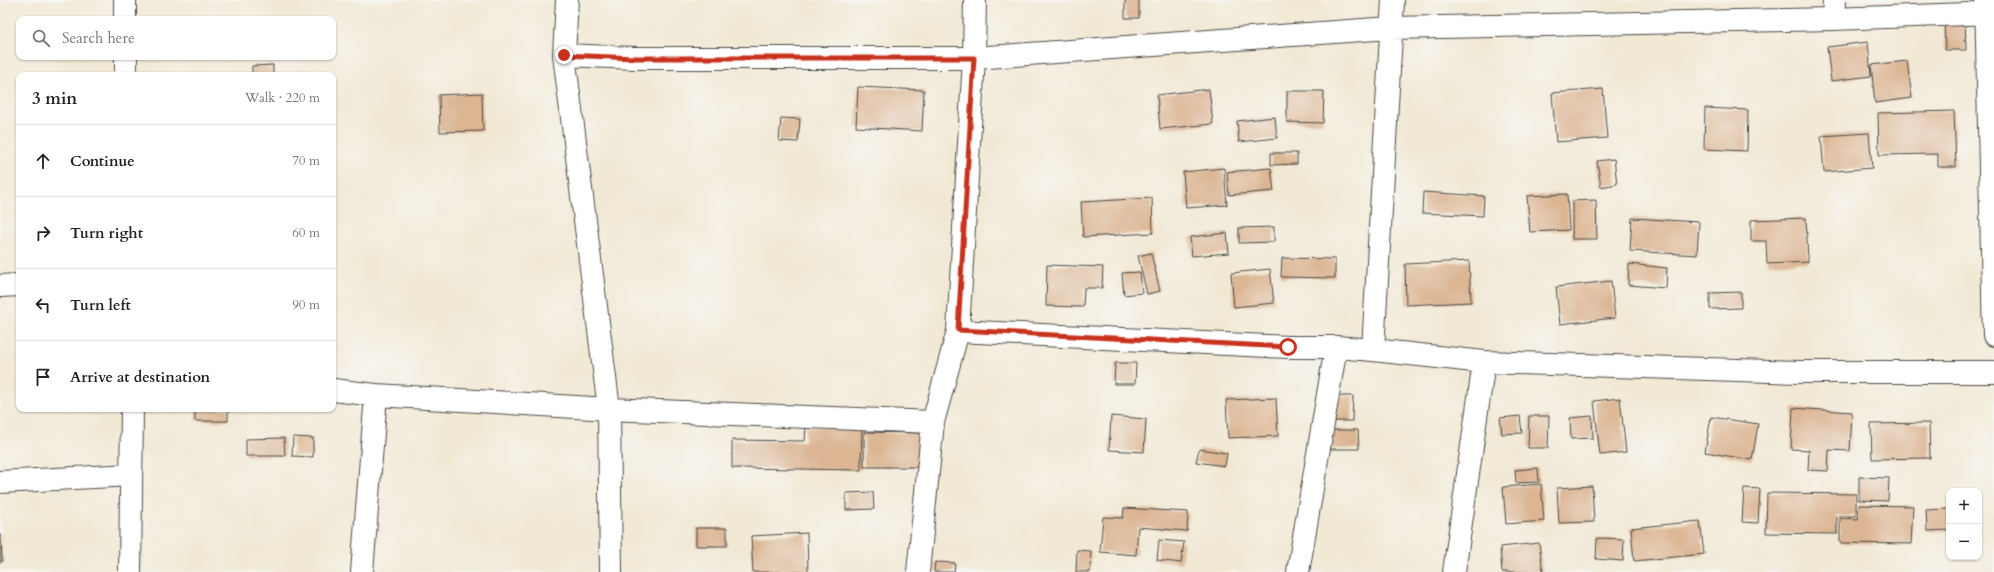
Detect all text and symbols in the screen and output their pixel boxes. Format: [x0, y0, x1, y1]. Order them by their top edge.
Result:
search box [16, 16, 336, 60]
icon: search [30, 27, 52, 49]
text: Search here [62, 28, 135, 48]
route end [555, 46, 573, 64]
text: 3 min [32, 87, 77, 110]
text: Walk · 220 m [245, 89, 320, 107]
icon: ahead [32, 150, 54, 172]
text: Continue [70, 151, 135, 171]
text: 70 m [292, 152, 320, 170]
icon: right [32, 222, 54, 244]
text: Turn right [70, 223, 143, 243]
text: 60 m [292, 224, 320, 242]
icon: left [32, 294, 54, 316]
text: Turn left [70, 295, 131, 315]
text: 90 m [292, 296, 320, 314]
route start [1279, 338, 1297, 356]
icon: arrive [32, 366, 54, 388]
text: Arrive at destination [70, 367, 210, 387]
map controls [1946, 488, 1982, 560]
button: + [1946, 488, 1982, 524]
button: − [1946, 524, 1982, 560]

